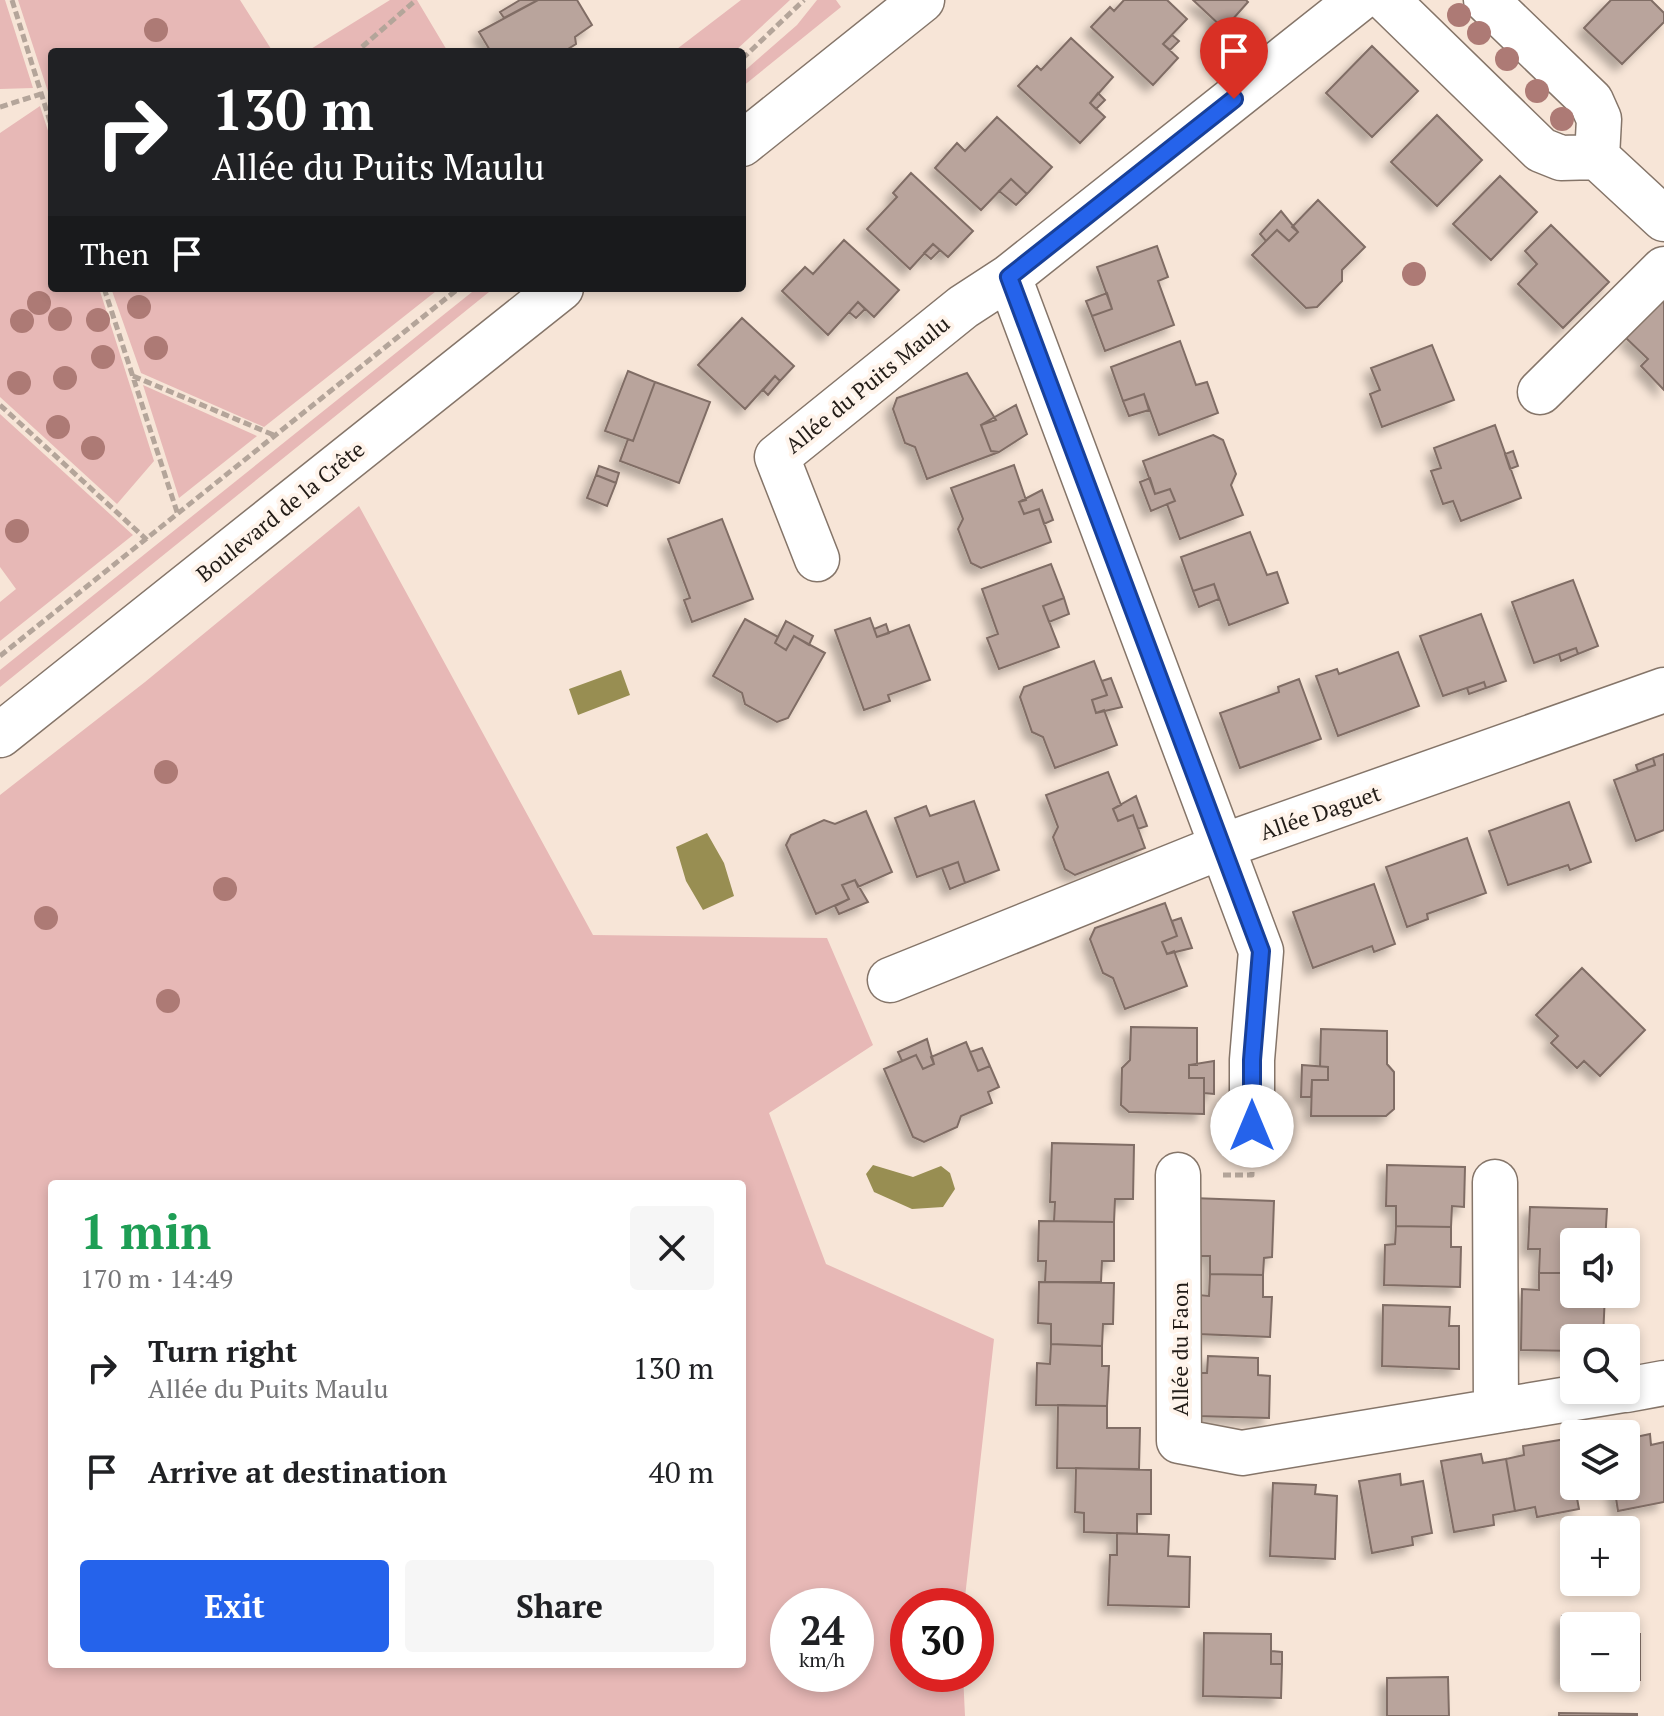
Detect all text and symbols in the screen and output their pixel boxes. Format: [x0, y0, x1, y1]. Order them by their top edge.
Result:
pin [1200, 17, 1268, 99]
icon: arrive [1212, 29, 1256, 73]
text: 130 m [212, 72, 374, 146]
icon: right [80, 80, 184, 184]
text: Allée du Puits Maulu [212, 143, 545, 190]
icon: arrive [165, 232, 209, 276]
text: Then [80, 234, 149, 274]
street label: Allée du Puits Maulu [779, 309, 955, 459]
street label: Boulevard de la Crête [190, 434, 370, 588]
street label: Allée Daguet [1256, 778, 1384, 846]
position arrow [1210, 1084, 1294, 1168]
text: 1 min [80, 1199, 211, 1263]
button: close [630, 1206, 714, 1290]
map controls [1560, 1228, 1640, 1692]
button: sound [1560, 1228, 1640, 1308]
text: 170 m · 14:49 [80, 1261, 233, 1295]
street label: Allée du Faon [1165, 1282, 1194, 1416]
button: search [1560, 1324, 1640, 1404]
text: Turn right [148, 1331, 297, 1371]
icon: right [80, 1346, 124, 1390]
text: 130 m [633, 1348, 714, 1388]
text: Allée du Puits Maulu [148, 1371, 388, 1405]
button: layers [1560, 1420, 1640, 1500]
icon: arrive [80, 1450, 124, 1494]
text: Arrive at destination [148, 1452, 447, 1492]
text: 40 m [649, 1452, 714, 1492]
button: + [1560, 1516, 1640, 1596]
button: Exit [80, 1560, 389, 1652]
button: Share [405, 1560, 714, 1652]
speed limit sign: 30 [890, 1588, 994, 1692]
text: 24 [799, 1603, 845, 1656]
button: − [1560, 1612, 1640, 1692]
text: km/h [799, 1646, 845, 1673]

